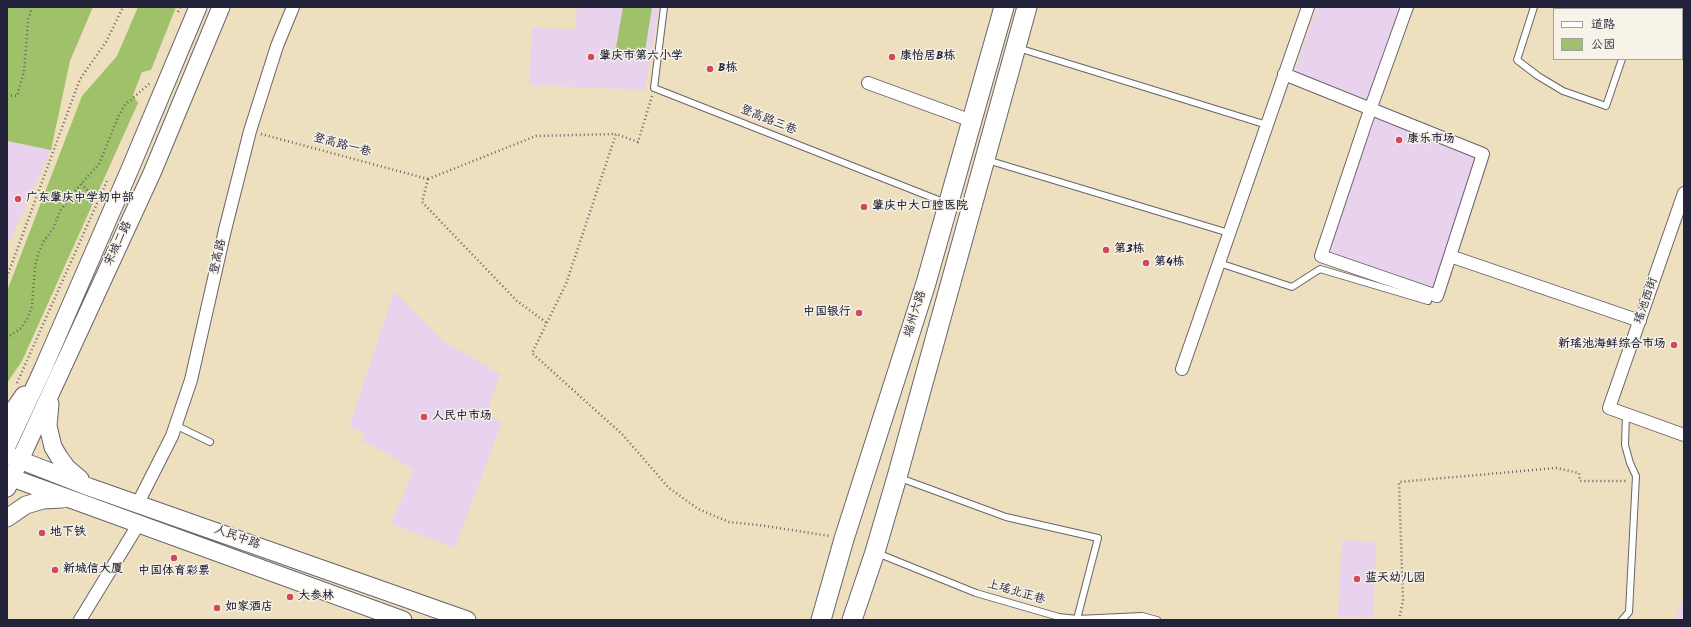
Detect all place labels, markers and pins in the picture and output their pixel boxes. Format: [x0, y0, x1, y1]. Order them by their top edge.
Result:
place label: 肇庆市第六小学 [599, 50, 683, 64]
place label: 康怡居B栋 [900, 50, 955, 64]
marker: 肇庆市第六小学 [586, 52, 596, 62]
marker: 康怡居B栋 [887, 52, 897, 62]
place label: B栋 [718, 62, 737, 76]
marker: B栋 [705, 64, 715, 74]
place label: 康乐市场 [1407, 133, 1455, 147]
marker: 康乐市场 [1394, 135, 1404, 145]
place label: 广东肇庆中学初中部 [26, 192, 134, 206]
marker: 广东肇庆中学初中部 [13, 194, 23, 204]
place label: 肇庆中大口腔医院 [872, 200, 968, 214]
marker: 肇庆中大口腔医院 [859, 202, 869, 212]
place label: 第3栋 [1114, 243, 1145, 257]
marker: 第3栋 [1101, 245, 1111, 255]
place label: 第4栋 [1154, 256, 1185, 270]
marker: 第4栋 [1141, 258, 1151, 268]
place label: 中国银行 [803, 306, 851, 320]
marker: 中国银行 [854, 308, 864, 318]
place label: 新瑶池海鲜综合市场 [1558, 338, 1666, 352]
marker: 新瑶池海鲜综合市场 [1669, 340, 1679, 350]
place label: 人民中市场 [432, 410, 492, 424]
marker: 人民中市场 [419, 412, 429, 422]
place label: 地下铁 [50, 526, 86, 540]
marker: 地下铁 [37, 528, 47, 538]
marker: 中国体育彩票 [169, 553, 179, 563]
place label: 新城信大厦 [63, 563, 123, 577]
marker: 新城信大厦 [50, 565, 60, 575]
place label: 中国体育彩票 [138, 565, 210, 579]
place label: 蓝天幼儿园 [1365, 572, 1425, 586]
marker: 蓝天幼儿园 [1352, 574, 1362, 584]
place label: 大参林 [298, 590, 334, 604]
marker: 大参林 [285, 592, 295, 602]
place label: 如家酒店 [225, 601, 273, 615]
marker: 如家酒店 [212, 603, 222, 613]

